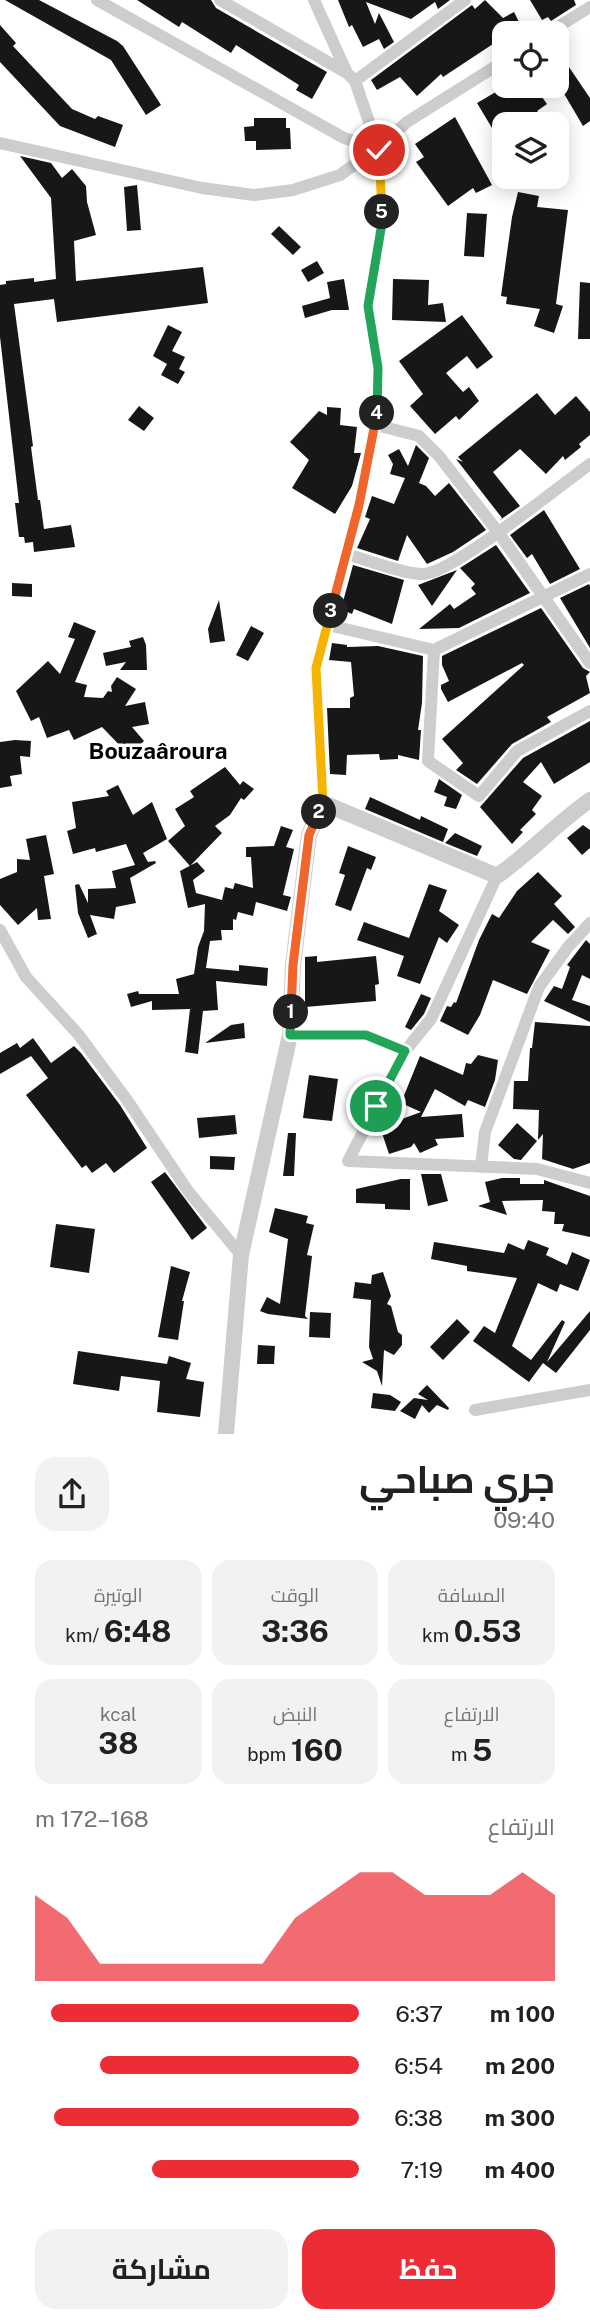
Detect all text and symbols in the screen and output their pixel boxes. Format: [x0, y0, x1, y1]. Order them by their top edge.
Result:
map controls [492, 21, 569, 189]
button: locate [492, 21, 569, 98]
button: layers [492, 112, 569, 189]
pin [349, 120, 409, 180]
icon: check [360, 131, 398, 169]
pin: 5 [364, 194, 400, 230]
text: 5 [375, 200, 388, 222]
pin: 4 [360, 396, 394, 430]
text: 4 [370, 401, 383, 423]
pin: 3 [314, 594, 348, 628]
text: 3 [324, 599, 337, 621]
district label: Bouzaâroura [89, 737, 228, 764]
pin: 2 [302, 794, 336, 830]
text: 2 [312, 800, 325, 822]
pin: 1 [274, 995, 308, 1030]
text: 1 [286, 1000, 295, 1022]
pin [346, 1076, 406, 1136]
icon: arrive [357, 1087, 395, 1125]
button: share [35, 1457, 109, 1531]
text: جري صباحي [359, 1457, 555, 1502]
text: 09:40 [493, 1506, 555, 1533]
text: الوتيرة [94, 1584, 143, 1606]
text: الوقت [271, 1584, 319, 1606]
text: المسافة [438, 1584, 505, 1606]
text: 6:48 [104, 1613, 171, 1649]
text: 3:36 [261, 1613, 329, 1649]
text: 0.53 [454, 1613, 521, 1649]
text: /km [65, 1624, 104, 1646]
text: km [422, 1624, 454, 1646]
text: kcal [100, 1703, 137, 1725]
text: النبض [273, 1703, 317, 1725]
text: الارتفاع [444, 1703, 500, 1725]
text: 38 [98, 1725, 138, 1761]
text: 160 [291, 1732, 343, 1768]
text: 5 [472, 1732, 492, 1768]
text: bpm [247, 1743, 291, 1765]
text: m [451, 1743, 472, 1765]
text: 168–172 m [35, 1805, 149, 1832]
text: الارتفاع [488, 1813, 555, 1840]
text: 6:37 [396, 2000, 443, 2027]
text: 100 m [490, 2000, 555, 2027]
text: 6:54 [394, 2052, 443, 2079]
text: 200 m [485, 2052, 555, 2079]
text: 6:38 [394, 2104, 443, 2131]
text: 300 m [484, 2104, 555, 2131]
text: 7:19 [400, 2156, 443, 2183]
text: 400 m [485, 2156, 555, 2183]
button: مشاركة [35, 2229, 288, 2309]
button: حفظ [302, 2229, 555, 2309]

